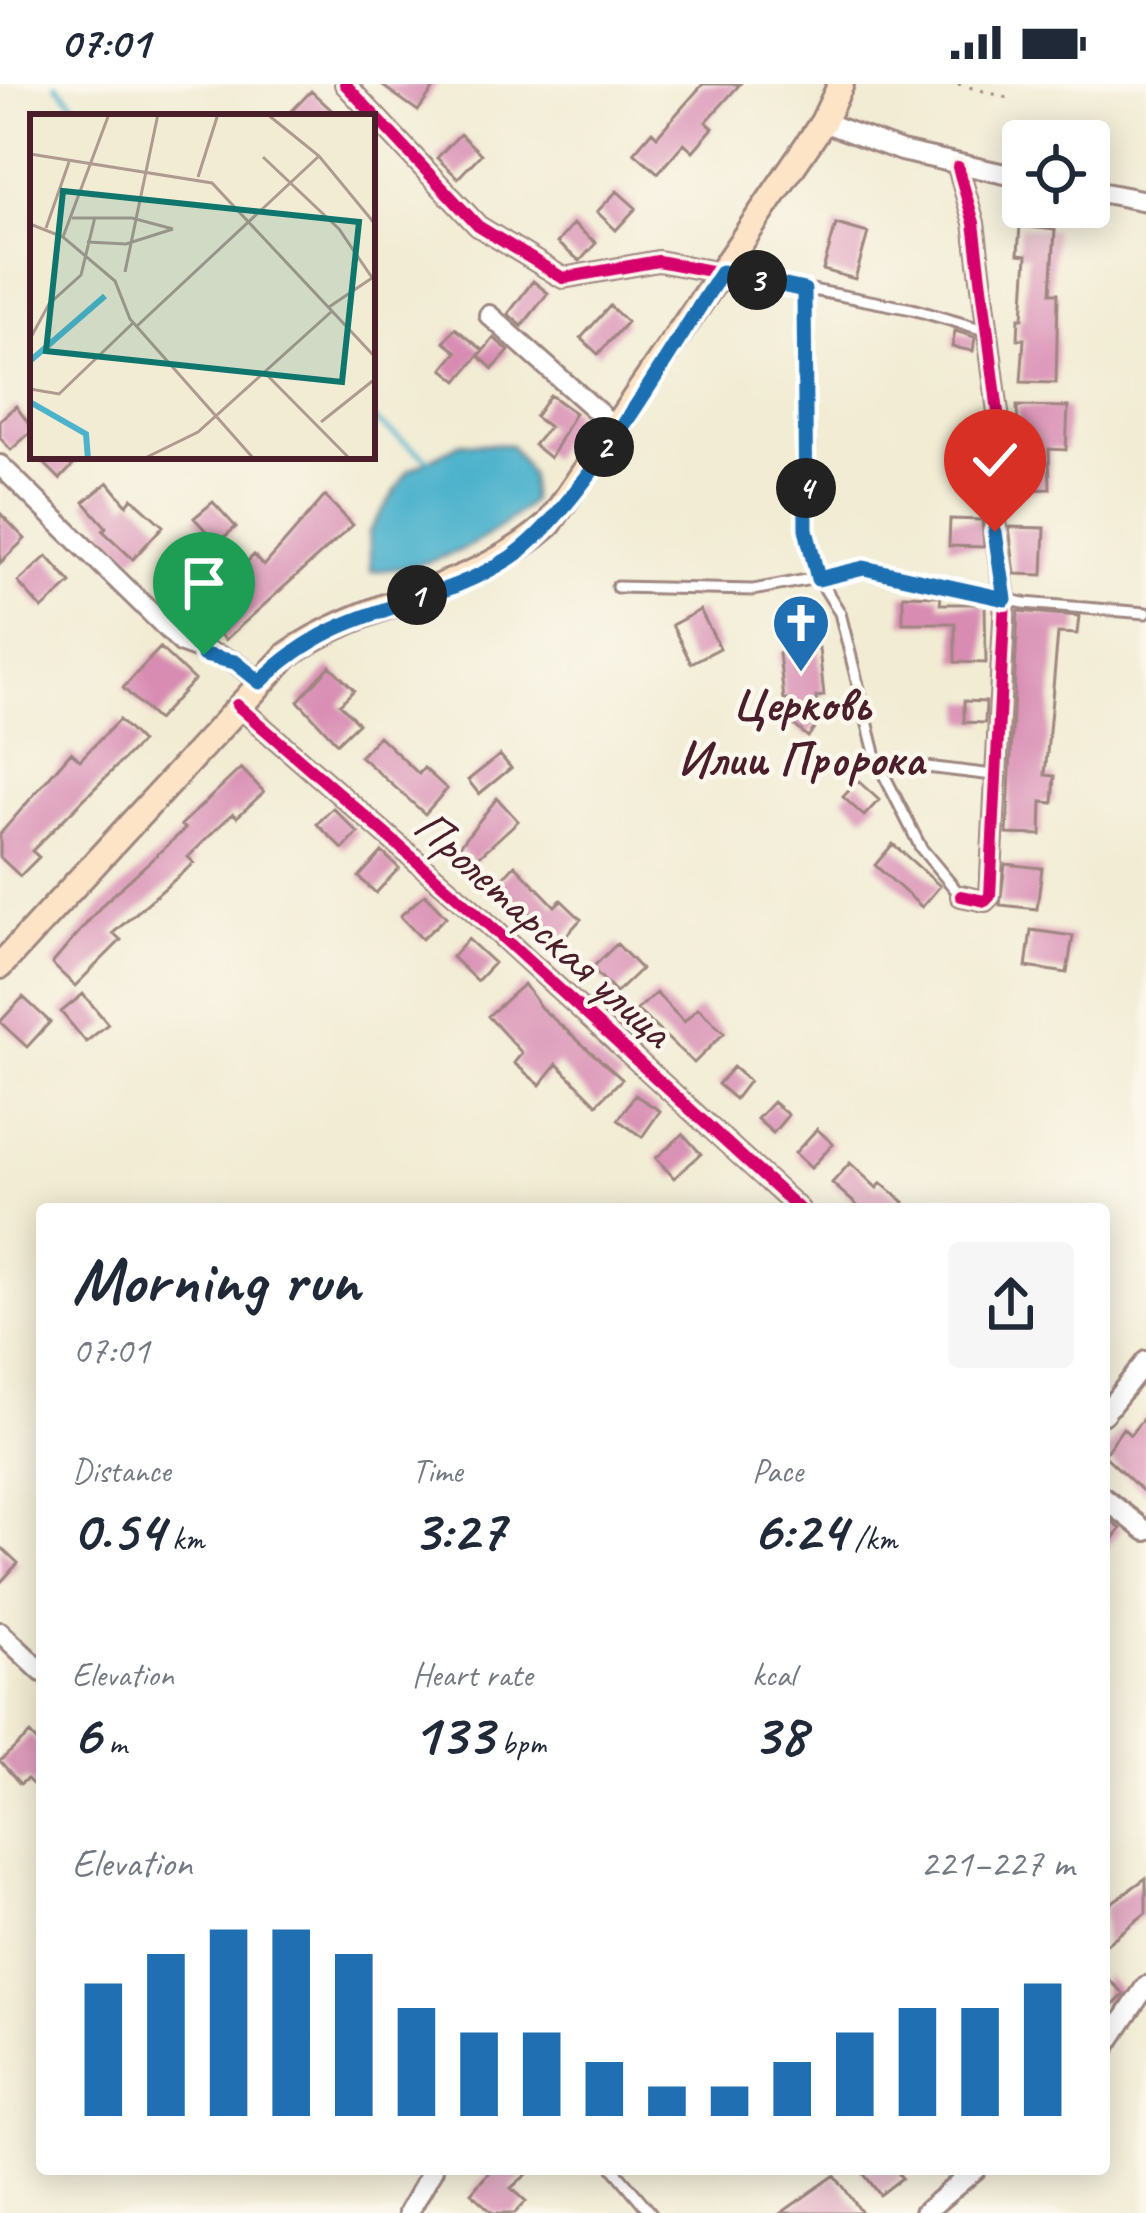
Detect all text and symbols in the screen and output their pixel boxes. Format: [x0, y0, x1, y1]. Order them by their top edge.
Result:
text: 07:01 [60, 14, 150, 71]
inset map [30, 114, 375, 459]
map controls [1002, 120, 1110, 228]
button: locate [1002, 120, 1110, 228]
pin: 3 [727, 250, 787, 310]
text: 3 [750, 259, 764, 301]
pin [944, 409, 1046, 532]
pin: 2 [574, 417, 634, 477]
text: 2 [597, 426, 611, 468]
icon: check [962, 427, 1028, 493]
pin: 4 [776, 458, 836, 518]
text: 4 [799, 467, 813, 509]
pin [153, 532, 255, 655]
icon: arrive [171, 550, 237, 616]
pin: 1 [387, 565, 447, 625]
text: 1 [410, 574, 424, 616]
church icon: Церковь Илии Пророка [770, 592, 832, 674]
place label: Церковь Илии Пророка [678, 674, 927, 789]
street label: Пролетарская улица [402, 796, 688, 1062]
text: Morning run [72, 1239, 360, 1322]
button: share [948, 1242, 1074, 1368]
text: 07:01 [72, 1326, 150, 1375]
text: Distance [72, 1450, 170, 1492]
text: Time [412, 1450, 463, 1492]
text: Pace [752, 1450, 803, 1492]
text: 0.54 [72, 1492, 164, 1568]
text: 3:27 [412, 1492, 505, 1568]
text: 6:24 [752, 1492, 846, 1568]
text: km [164, 1518, 204, 1560]
text: /km [846, 1518, 897, 1560]
text: Elevation [72, 1654, 174, 1696]
text: Heart rate [412, 1654, 532, 1696]
text: kcal [752, 1654, 796, 1696]
text: 6 [72, 1696, 100, 1772]
text: 133 [412, 1696, 493, 1772]
text: 38 [752, 1696, 806, 1772]
text: m [100, 1722, 127, 1764]
text: bpm [493, 1722, 546, 1764]
text: Elevation [72, 1839, 192, 1888]
text: 221–227 m [920, 1839, 1074, 1888]

